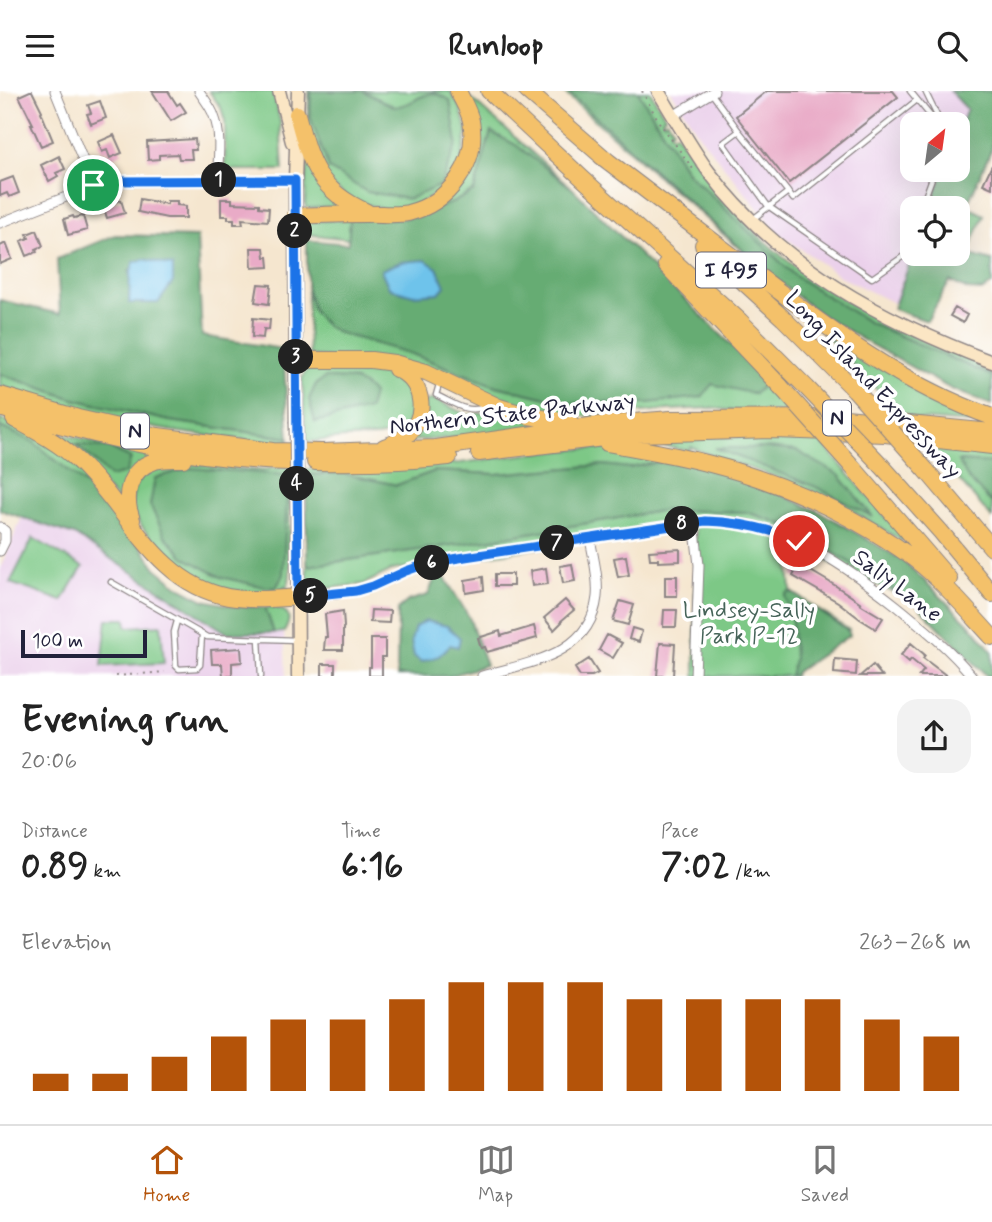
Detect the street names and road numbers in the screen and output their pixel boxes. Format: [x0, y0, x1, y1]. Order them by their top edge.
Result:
road number: I 495 [696, 253, 766, 287]
street label: Long Island Expressway [776, 285, 968, 487]
street label: Northern State Parkway [388, 387, 636, 443]
road number: N [823, 401, 851, 435]
road number: N [121, 413, 149, 449]
street label: Sally Lane [846, 543, 947, 630]

